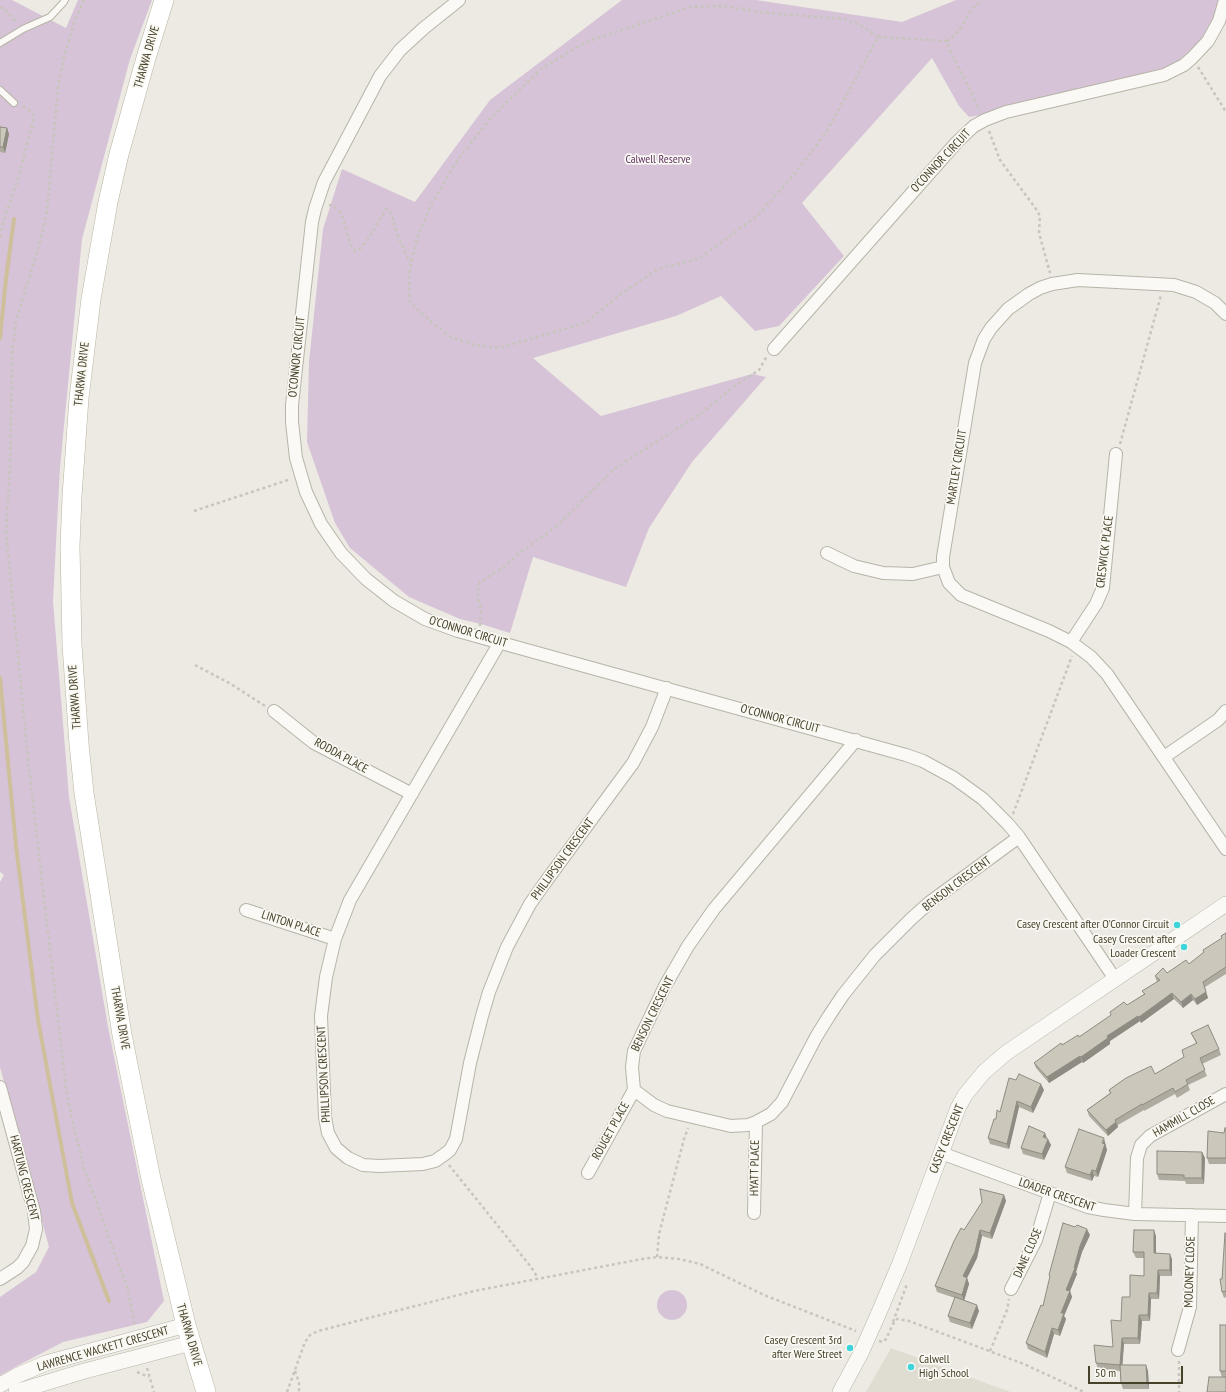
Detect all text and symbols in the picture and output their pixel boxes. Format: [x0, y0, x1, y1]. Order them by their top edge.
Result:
street label: THARWA DRIVE [131, 24, 163, 90]
street label: O'CONNOR CIRCUIT [908, 126, 974, 196]
park label: Calwell Reserve [625, 153, 691, 167]
street label: O'CONNOR CIRCUIT [286, 316, 308, 398]
street label: THARWA DRIVE [71, 341, 93, 407]
street label: MARTLEY CIRCUIT [944, 429, 970, 505]
street label: CRESWICK PLACE [1093, 515, 1117, 589]
street label: O'CONNOR CIRCUIT [427, 613, 509, 651]
street label: THARWA DRIVE [66, 664, 84, 730]
street label: O'CONNOR CIRCUIT [739, 702, 821, 736]
street label: RODDA PLACE [312, 735, 370, 777]
street label: PHILLIPSON CRESCENT [529, 815, 597, 903]
street label: BENSON CRESCENT [920, 854, 994, 914]
street label: LINTON PLACE [260, 908, 322, 940]
place label: Casey Crescent after O'Connor Circuit [1017, 918, 1169, 932]
marker: Casey Crescent after O'Connor Circuit [1172, 920, 1182, 930]
place label: Casey Crescent after Loader Crescent [1093, 933, 1176, 961]
marker: Casey Crescent after Loader Crescent [1179, 942, 1189, 952]
street label: BENSON CRESCENT [629, 974, 677, 1054]
street label: THARWA DRIVE [107, 985, 133, 1051]
street label: PHILLIPSON CRESCENT [314, 1025, 334, 1123]
street label: HAMMILL CLOSE [1150, 1093, 1218, 1141]
street label: ROUGET PLACE [589, 1100, 633, 1162]
street label: CASEY CRESCENT [927, 1102, 967, 1176]
street label: HARTUNG CRESCENT [6, 1134, 42, 1222]
street label: HYATT PLACE [747, 1140, 763, 1196]
street label: LOADER CRESCENT [1017, 1175, 1097, 1215]
street label: DANE CLOSE [1011, 1226, 1045, 1280]
street label: MOLONEY CLOSE [1182, 1236, 1198, 1308]
street label: THARWA DRIVE [173, 1302, 205, 1368]
street label: LAWRENCE WACKETT CRESCENT [36, 1323, 170, 1375]
place label: Casey Crescent 3rd after Were Street [764, 1334, 842, 1362]
marker: Casey Crescent 3rd after Were Street [845, 1343, 855, 1353]
place label: Calwell High School [919, 1353, 969, 1381]
scale bar [1090, 1358, 1185, 1384]
marker: Calwell High School [906, 1362, 916, 1372]
text: 50 m [1095, 1365, 1116, 1380]

